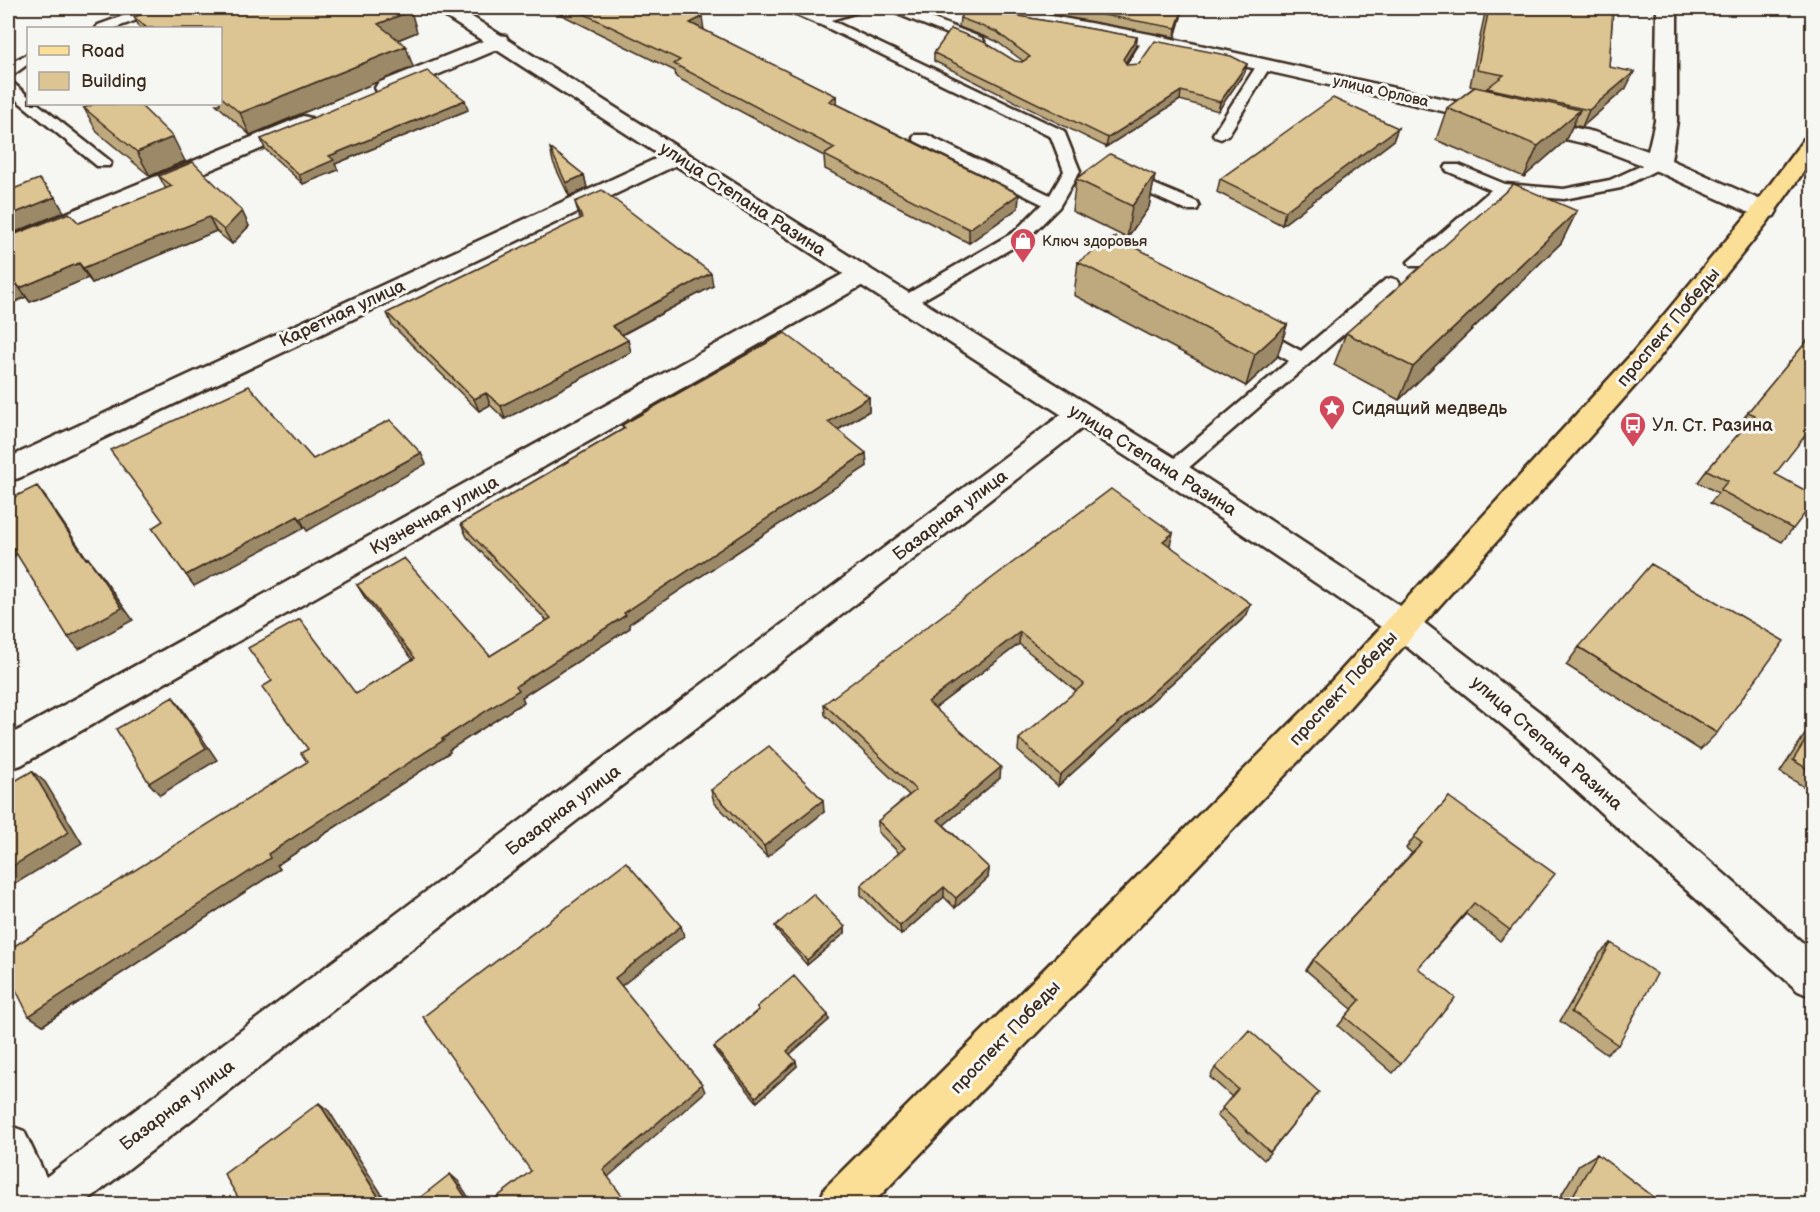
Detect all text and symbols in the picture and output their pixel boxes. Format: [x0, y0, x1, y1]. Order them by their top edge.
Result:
legend [27, 27, 222, 105]
text: Road [81, 41, 125, 62]
text: Building [81, 71, 147, 92]
street label: улица Орлова [1331, 71, 1431, 112]
street label: улица Степана Разина [656, 138, 830, 261]
shop icon: Ключ здоровья [1008, 226, 1038, 264]
place label: Ключ здоровья [1042, 232, 1147, 251]
street label: проспект Победы [1613, 264, 1724, 391]
street label: Каретная улица [276, 275, 409, 352]
place icon: Сидящий медведь [1317, 393, 1347, 431]
place label: Сидящий медведь [1352, 398, 1507, 419]
street label: улица Степана Разина [1065, 400, 1241, 521]
bus stop icon: Ул. Ст. Разина [1618, 410, 1648, 448]
place label: Ул. Ст. Разина [1652, 415, 1773, 436]
street label: Базарная улица [889, 465, 1012, 565]
street label: Кузнечная улица [366, 471, 502, 559]
street label: проспект Победы [1285, 627, 1402, 750]
street label: улица Степана Разина [1467, 672, 1627, 815]
street label: Базарная улица [502, 760, 625, 860]
street label: проспект Победы [946, 977, 1065, 1098]
street label: Базарная улица [116, 1055, 239, 1155]

